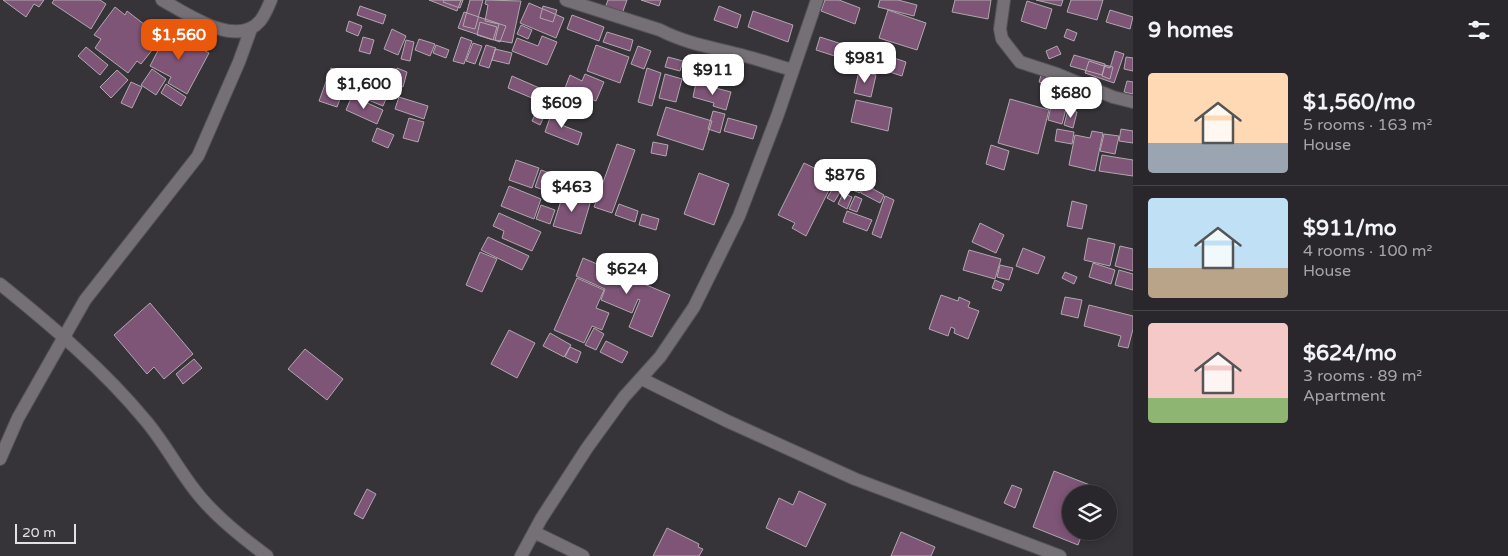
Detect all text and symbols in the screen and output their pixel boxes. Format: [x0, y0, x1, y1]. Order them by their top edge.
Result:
icon: filters [1465, 16, 1493, 44]
pin: $1,560 [138, 18, 220, 61]
text: 9 homes [1148, 18, 1233, 43]
text: $1,560 [152, 25, 206, 45]
pin: $981 [835, 42, 895, 84]
text: $981 [845, 48, 885, 68]
pin: $911 [683, 54, 743, 96]
text: $911 [693, 60, 733, 80]
pin: $1,600 [323, 68, 405, 110]
text: $1,600 [337, 74, 391, 94]
pin: $680 [1041, 76, 1101, 119]
text: $680 [1051, 83, 1091, 103]
pin: $609 [532, 86, 592, 129]
text: $1,560/mo [1303, 90, 1415, 115]
text: $609 [542, 93, 582, 113]
icon: home [1188, 93, 1248, 153]
text: 5 rooms · 163 m² [1303, 115, 1432, 135]
text: House [1303, 135, 1351, 155]
pin: $876 [815, 158, 875, 201]
text: $876 [825, 165, 865, 185]
pin: $463 [542, 170, 602, 213]
text: $463 [552, 177, 592, 197]
text: $911/mo [1303, 216, 1397, 241]
icon: home [1188, 218, 1248, 278]
text: 4 rooms · 100 m² [1303, 241, 1432, 261]
pin: $624 [597, 252, 657, 295]
text: $624 [607, 259, 647, 279]
text: House [1303, 261, 1351, 281]
text: $624/mo [1303, 341, 1397, 366]
icon: home [1188, 343, 1248, 403]
text: 3 rooms · 89 m² [1303, 366, 1422, 386]
text: Apartment [1303, 386, 1386, 406]
map controls [1062, 485, 1117, 540]
button: layers [1062, 485, 1117, 540]
scale bar [15, 521, 76, 544]
text: 20 m [22, 524, 56, 541]

